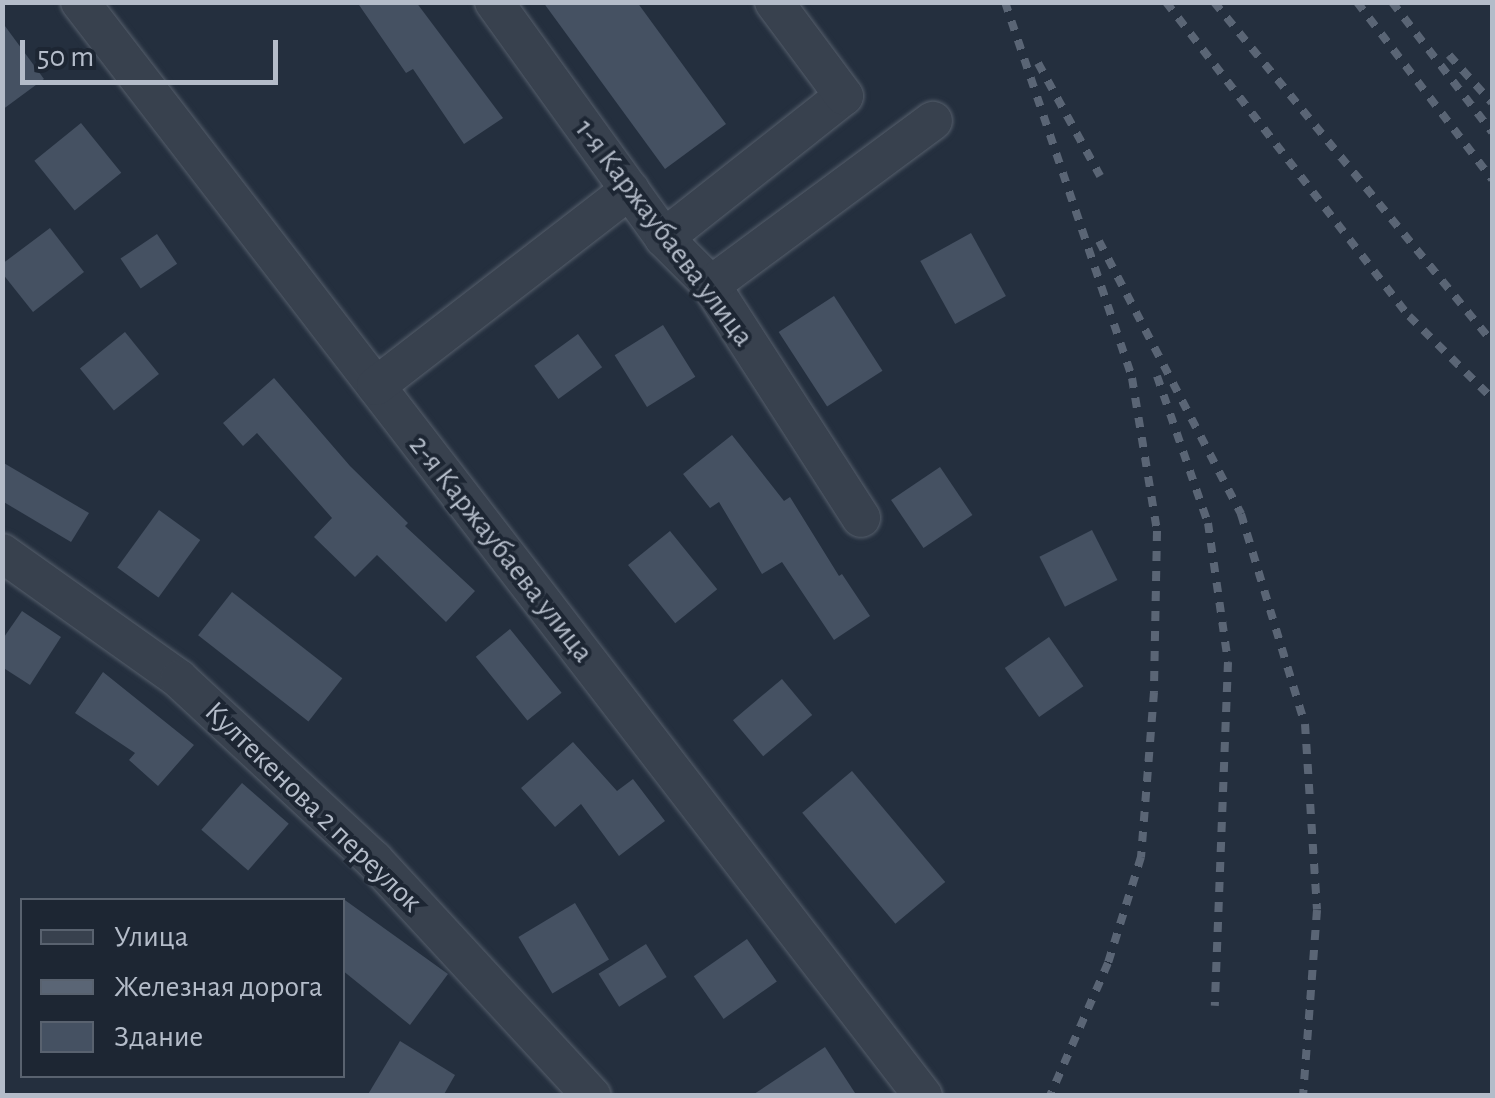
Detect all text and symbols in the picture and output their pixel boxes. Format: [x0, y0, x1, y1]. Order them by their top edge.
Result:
scale bar [25, 20, 282, 82]
text: 50 m [37, 42, 94, 72]
street label: 1-я Каржаубаева улица [567, 112, 761, 354]
street label: 2-я Каржаубаева улица [401, 428, 601, 670]
street label: Култекенова 2 переулок [197, 694, 429, 920]
legend [20, 898, 345, 1078]
text: Улица [114, 922, 189, 952]
text: Железная дорога [114, 972, 323, 1002]
text: Здание [114, 1022, 203, 1052]

